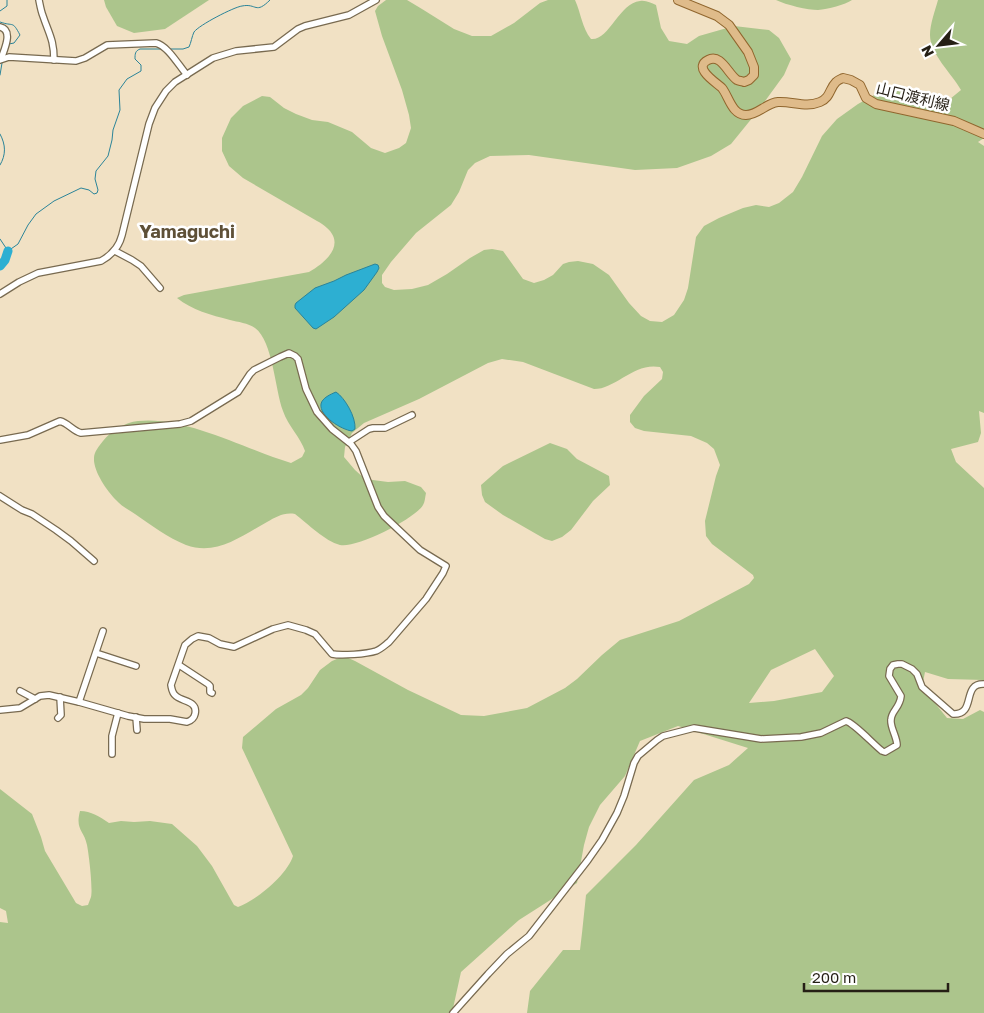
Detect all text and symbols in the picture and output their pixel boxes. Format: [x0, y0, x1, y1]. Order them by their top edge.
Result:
north arrow [914, 20, 964, 70]
text: N [917, 43, 937, 60]
street label: 山口渡利線 [874, 78, 952, 114]
district label: Yamaguchi [139, 220, 235, 242]
scale bar [804, 960, 948, 992]
text: 200 m [812, 968, 856, 986]

